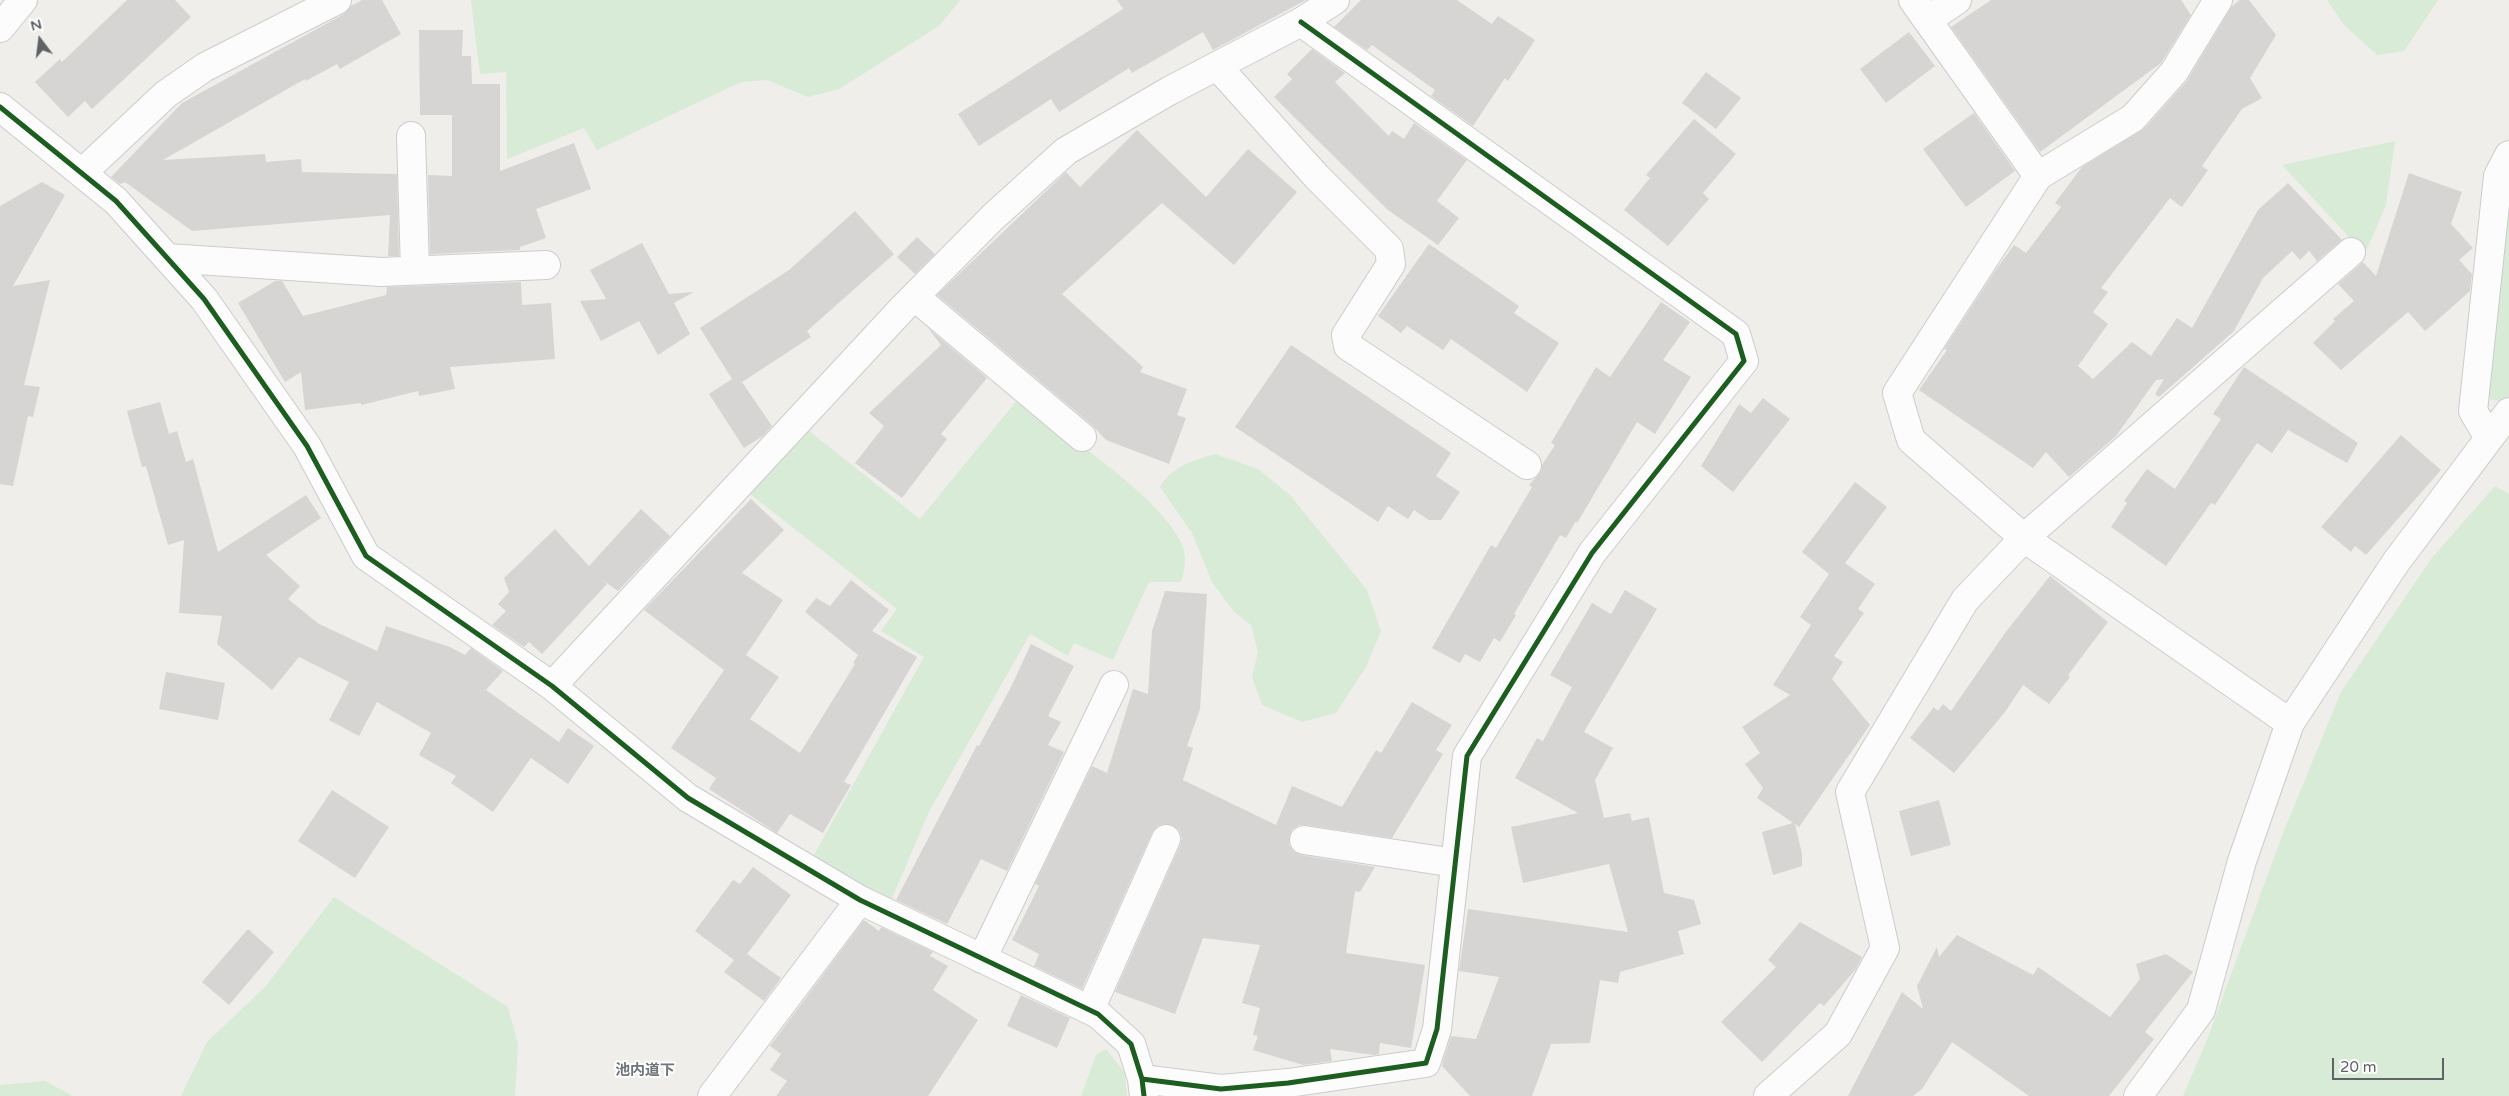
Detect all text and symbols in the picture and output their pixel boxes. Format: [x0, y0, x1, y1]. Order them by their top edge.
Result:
north arrow [15, 15, 65, 65]
text: N [28, 15, 44, 35]
scale bar [2334, 1048, 2446, 1080]
text: 20 m [2340, 1058, 2377, 1076]
district label: 池内道下 [615, 1062, 675, 1080]

